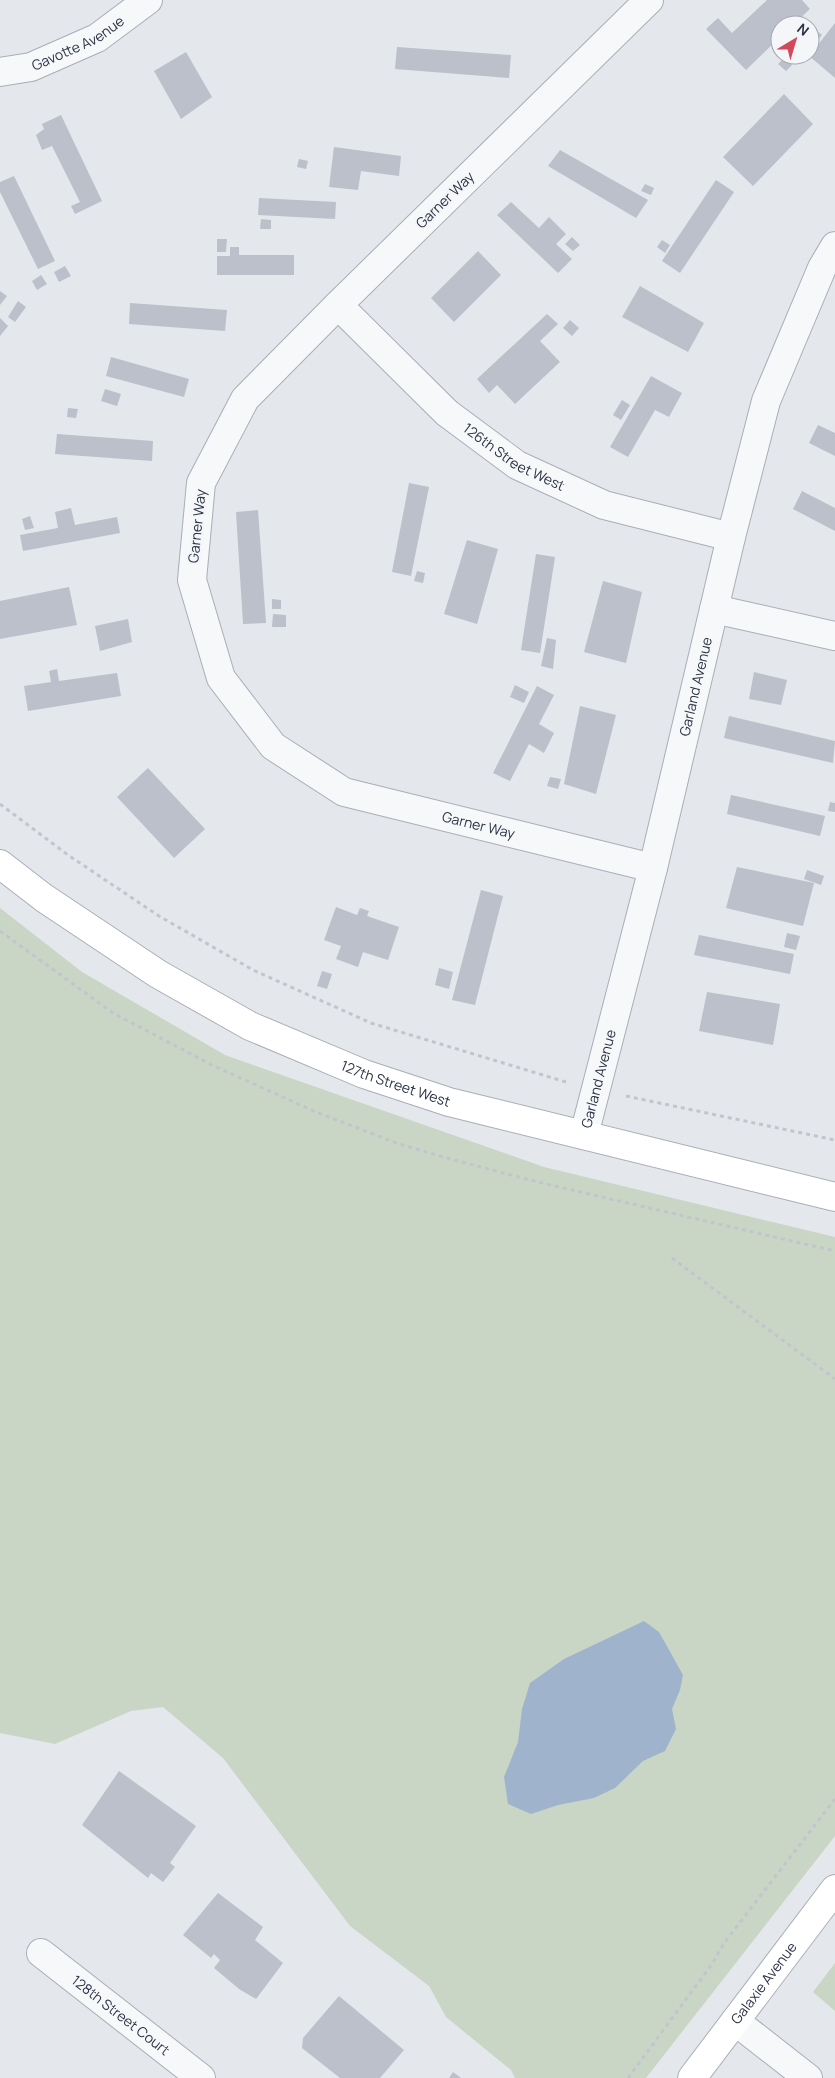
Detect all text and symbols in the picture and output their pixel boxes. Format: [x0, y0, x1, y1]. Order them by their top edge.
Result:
street label: Gavotte Avenue [28, 11, 128, 75]
north arrow [770, 15, 820, 65]
text: N [793, 19, 813, 40]
street label: Garner Way [411, 167, 478, 232]
street label: 126th Street West [460, 418, 568, 495]
street label: Garner Way [183, 487, 210, 564]
street label: Garland Avenue [674, 635, 716, 738]
street label: Garner Way [440, 807, 518, 843]
street label: Garland Avenue [576, 1027, 620, 1130]
street label: 127th Street West [338, 1055, 453, 1111]
street label: Galaxie Avenue [726, 1938, 801, 2028]
street label: 128th Street Court [68, 1970, 174, 2059]

